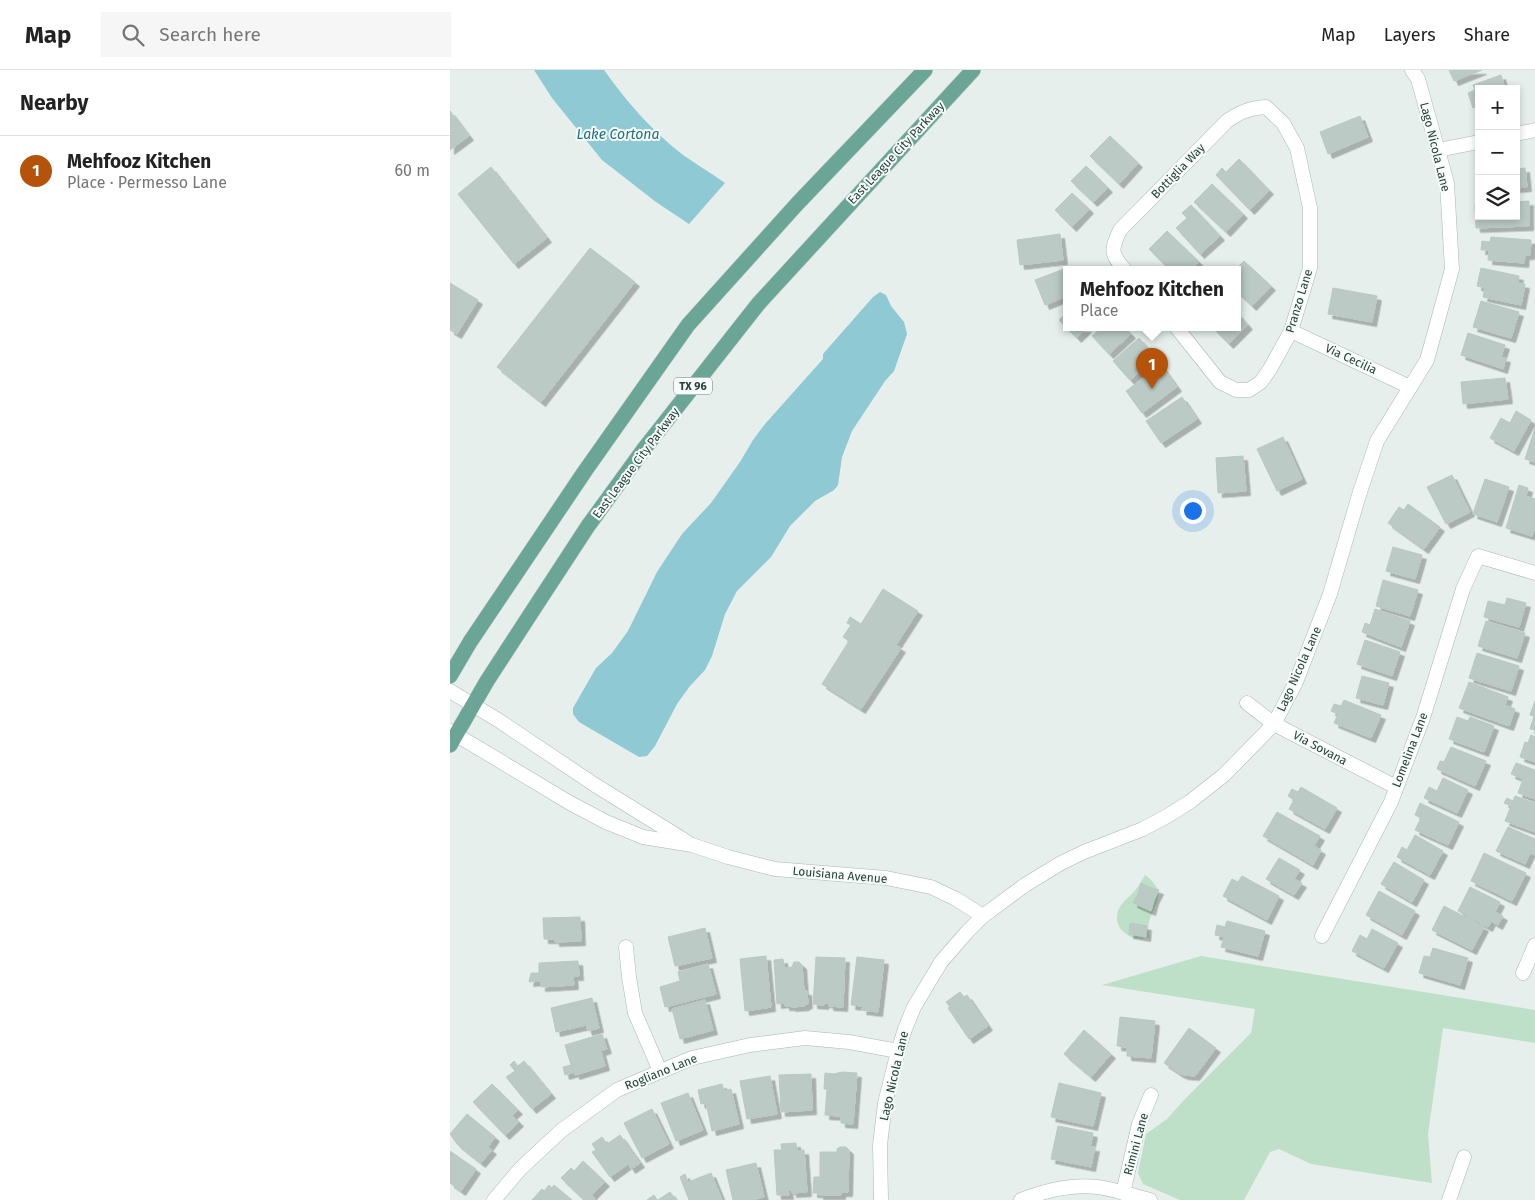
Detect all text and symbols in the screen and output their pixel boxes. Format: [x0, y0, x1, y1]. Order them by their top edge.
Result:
search box [101, 12, 451, 57]
text: Map [25, 21, 71, 49]
icon: search [119, 21, 147, 49]
text: Search here [159, 23, 261, 46]
text: Map [1321, 24, 1356, 46]
text: Layers [1384, 24, 1436, 46]
text: Share [1464, 24, 1510, 46]
map controls [1475, 85, 1520, 220]
button: + [1475, 85, 1520, 130]
text: Nearby [20, 90, 88, 116]
street label: East League City Parkway [845, 99, 947, 207]
street label: Lago Nicola Lane [1417, 101, 1453, 193]
water label: Lake Cortona [577, 126, 659, 143]
button: − [1475, 130, 1520, 175]
street label: Bottiglia Way [1148, 141, 1208, 201]
text: Mehfooz Kitchen [67, 150, 211, 173]
text: 1 [32, 161, 40, 180]
text: 60 m [395, 161, 430, 180]
text: Place · Permesso Lane [67, 173, 227, 192]
button: layers [1475, 175, 1520, 220]
popup [1063, 266, 1241, 331]
street label: Pranzo Lane [1283, 267, 1315, 335]
text: Mehfooz Kitchen [1080, 278, 1224, 301]
text: Place [1080, 301, 1118, 320]
street label: Via Cecilia [1323, 341, 1379, 377]
pin: 1 [1136, 348, 1168, 389]
road number: TX 96 [674, 378, 712, 394]
street label: East League City Parkway [590, 405, 682, 521]
your location [1180, 498, 1206, 524]
street label: Lago Nicola Lane [1274, 624, 1324, 714]
street label: Lomelina Lane [1389, 711, 1431, 789]
street label: Via Sovana [1291, 728, 1349, 768]
street label: Louisiana Avenue [792, 864, 888, 886]
street label: Lago Nicola Lane [877, 1030, 911, 1122]
street label: Rogliano Lane [623, 1051, 699, 1093]
street label: Rimini Lane [1121, 1111, 1151, 1177]

